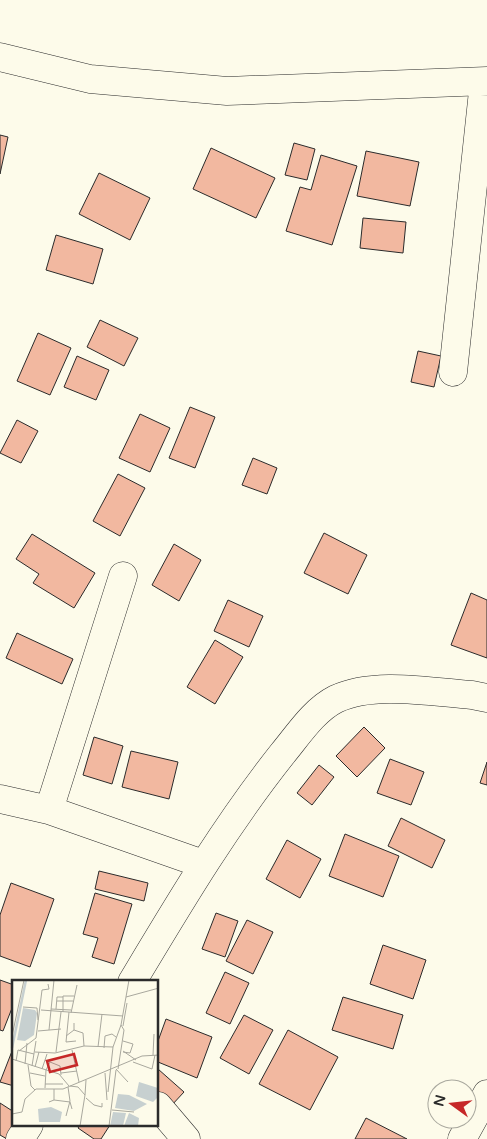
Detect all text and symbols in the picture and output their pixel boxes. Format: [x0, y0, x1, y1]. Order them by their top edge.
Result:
inset map [12, 980, 159, 1126]
north arrow [427, 1079, 477, 1129]
text: N [430, 1093, 450, 1108]

